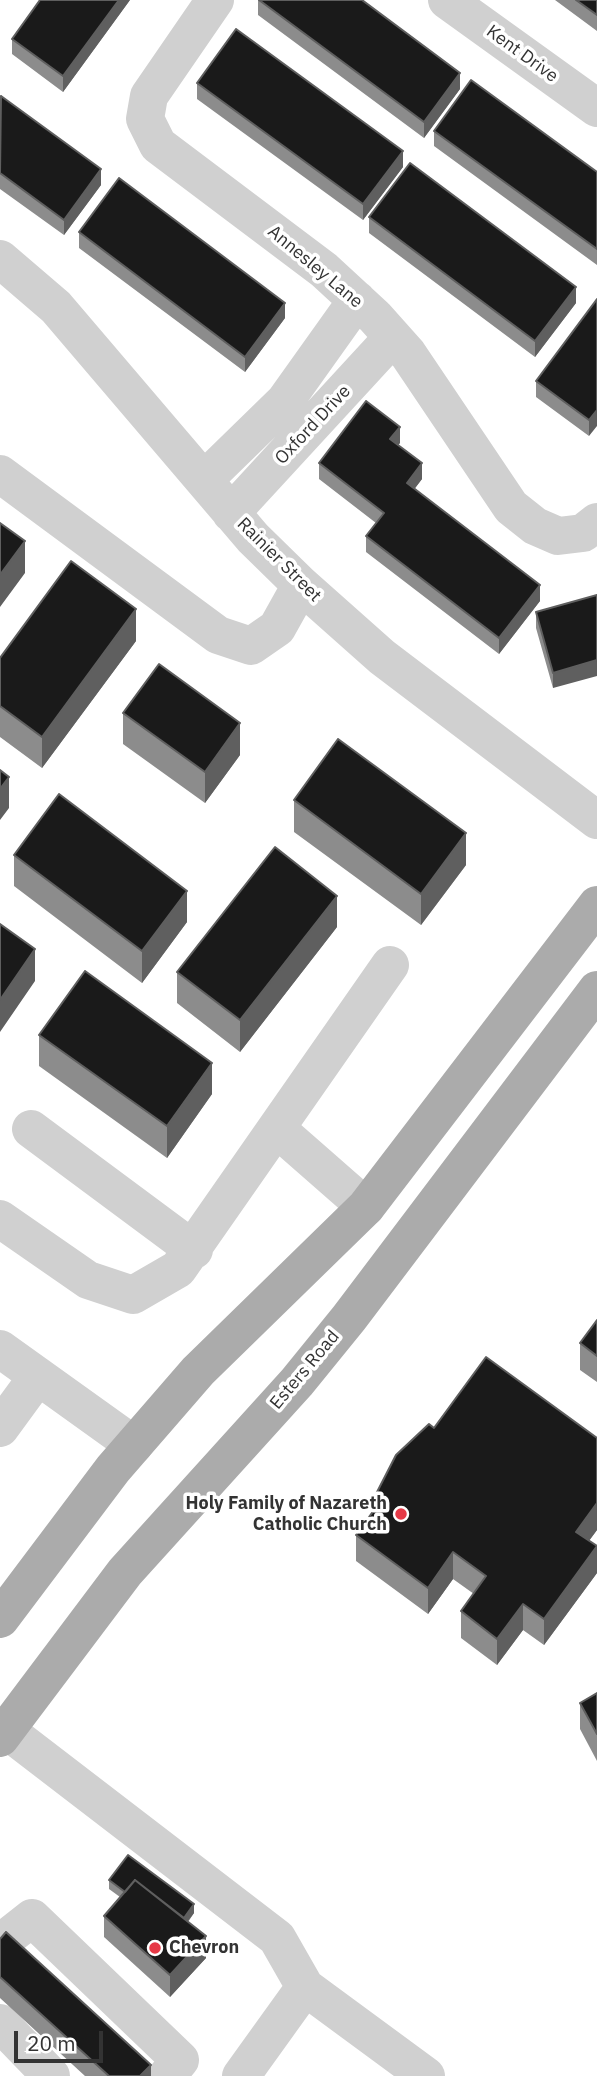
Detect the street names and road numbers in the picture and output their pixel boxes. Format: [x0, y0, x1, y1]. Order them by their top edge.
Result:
street label: Kent Drive [482, 21, 562, 87]
street label: Annesley Lane [263, 221, 367, 313]
street label: Oxford Drive [271, 381, 355, 469]
street label: Rainier Street [232, 513, 326, 607]
street label: Esters Road [266, 1326, 344, 1414]

